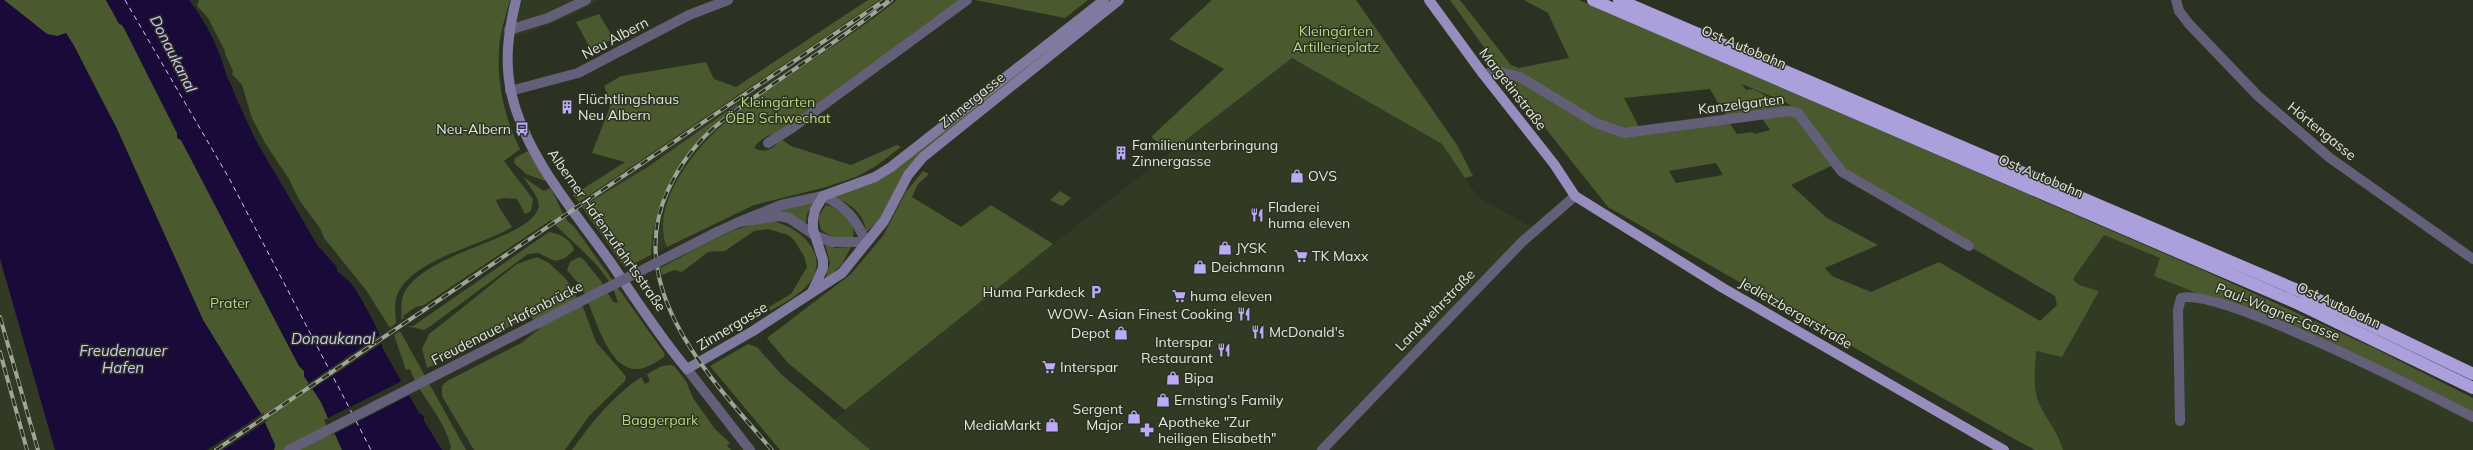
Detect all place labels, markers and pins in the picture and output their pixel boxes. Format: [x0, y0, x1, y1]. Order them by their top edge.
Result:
place label: Flüchtlingshaus Neu Albern [578, 90, 679, 124]
building icon: Flüchtlingshaus Neu Albern [559, 99, 575, 115]
place label: Neu-Albern [436, 120, 511, 138]
bus stop icon: Neu-Albern [514, 121, 530, 137]
place label: Familienunterbringung Zinnergasse [1132, 136, 1278, 170]
building icon: Familienunterbringung Zinnergasse [1113, 145, 1129, 161]
place label: OVS [1308, 167, 1337, 185]
shop icon: OVS [1289, 168, 1305, 184]
place label: Fladerei huma eleven [1268, 198, 1350, 232]
restaurant icon: Fladerei huma eleven [1249, 207, 1265, 223]
place label: JYSK [1236, 239, 1267, 257]
shop icon: JYSK [1217, 240, 1233, 256]
place label: TK Maxx [1312, 247, 1369, 265]
supermarket icon: TK Maxx [1293, 248, 1309, 264]
place label: Deichmann [1211, 258, 1285, 276]
shop icon: Deichmann [1192, 259, 1208, 275]
place label: Huma Parkdeck [982, 283, 1086, 301]
parking icon: Huma Parkdeck [1088, 284, 1104, 300]
place label: huma eleven [1190, 287, 1272, 305]
supermarket icon: huma eleven [1171, 288, 1187, 304]
place label: WOW- Asian Finest Cooking [1047, 305, 1233, 323]
restaurant icon: WOW- Asian Finest Cooking [1236, 306, 1252, 322]
place label: McDonald's [1269, 323, 1345, 341]
place label: Depot [1071, 324, 1110, 342]
restaurant icon: McDonald's [1250, 324, 1266, 340]
shop icon: Depot [1113, 325, 1129, 341]
place label: Interspar Restaurant [1141, 333, 1214, 367]
restaurant icon: Interspar Restaurant [1216, 342, 1232, 358]
place label: Interspar [1060, 358, 1119, 376]
supermarket icon: Interspar [1041, 359, 1057, 375]
place label: Bipa [1184, 369, 1214, 387]
shop icon: Bipa [1165, 370, 1181, 386]
place label: Ernsting's Family [1174, 391, 1284, 409]
shop icon: Ernsting's Family [1155, 392, 1171, 408]
place label: Sergent Major [1073, 400, 1124, 434]
shop icon: Sergent Major [1126, 409, 1142, 425]
place label: Apotheke "Zur heiligen Elisabeth" [1158, 413, 1277, 447]
place label: MediaMarkt [964, 416, 1041, 434]
shop icon: MediaMarkt [1044, 417, 1060, 433]
pharmacy icon: Apotheke "Zur heiligen Elisabeth" [1139, 422, 1155, 438]

